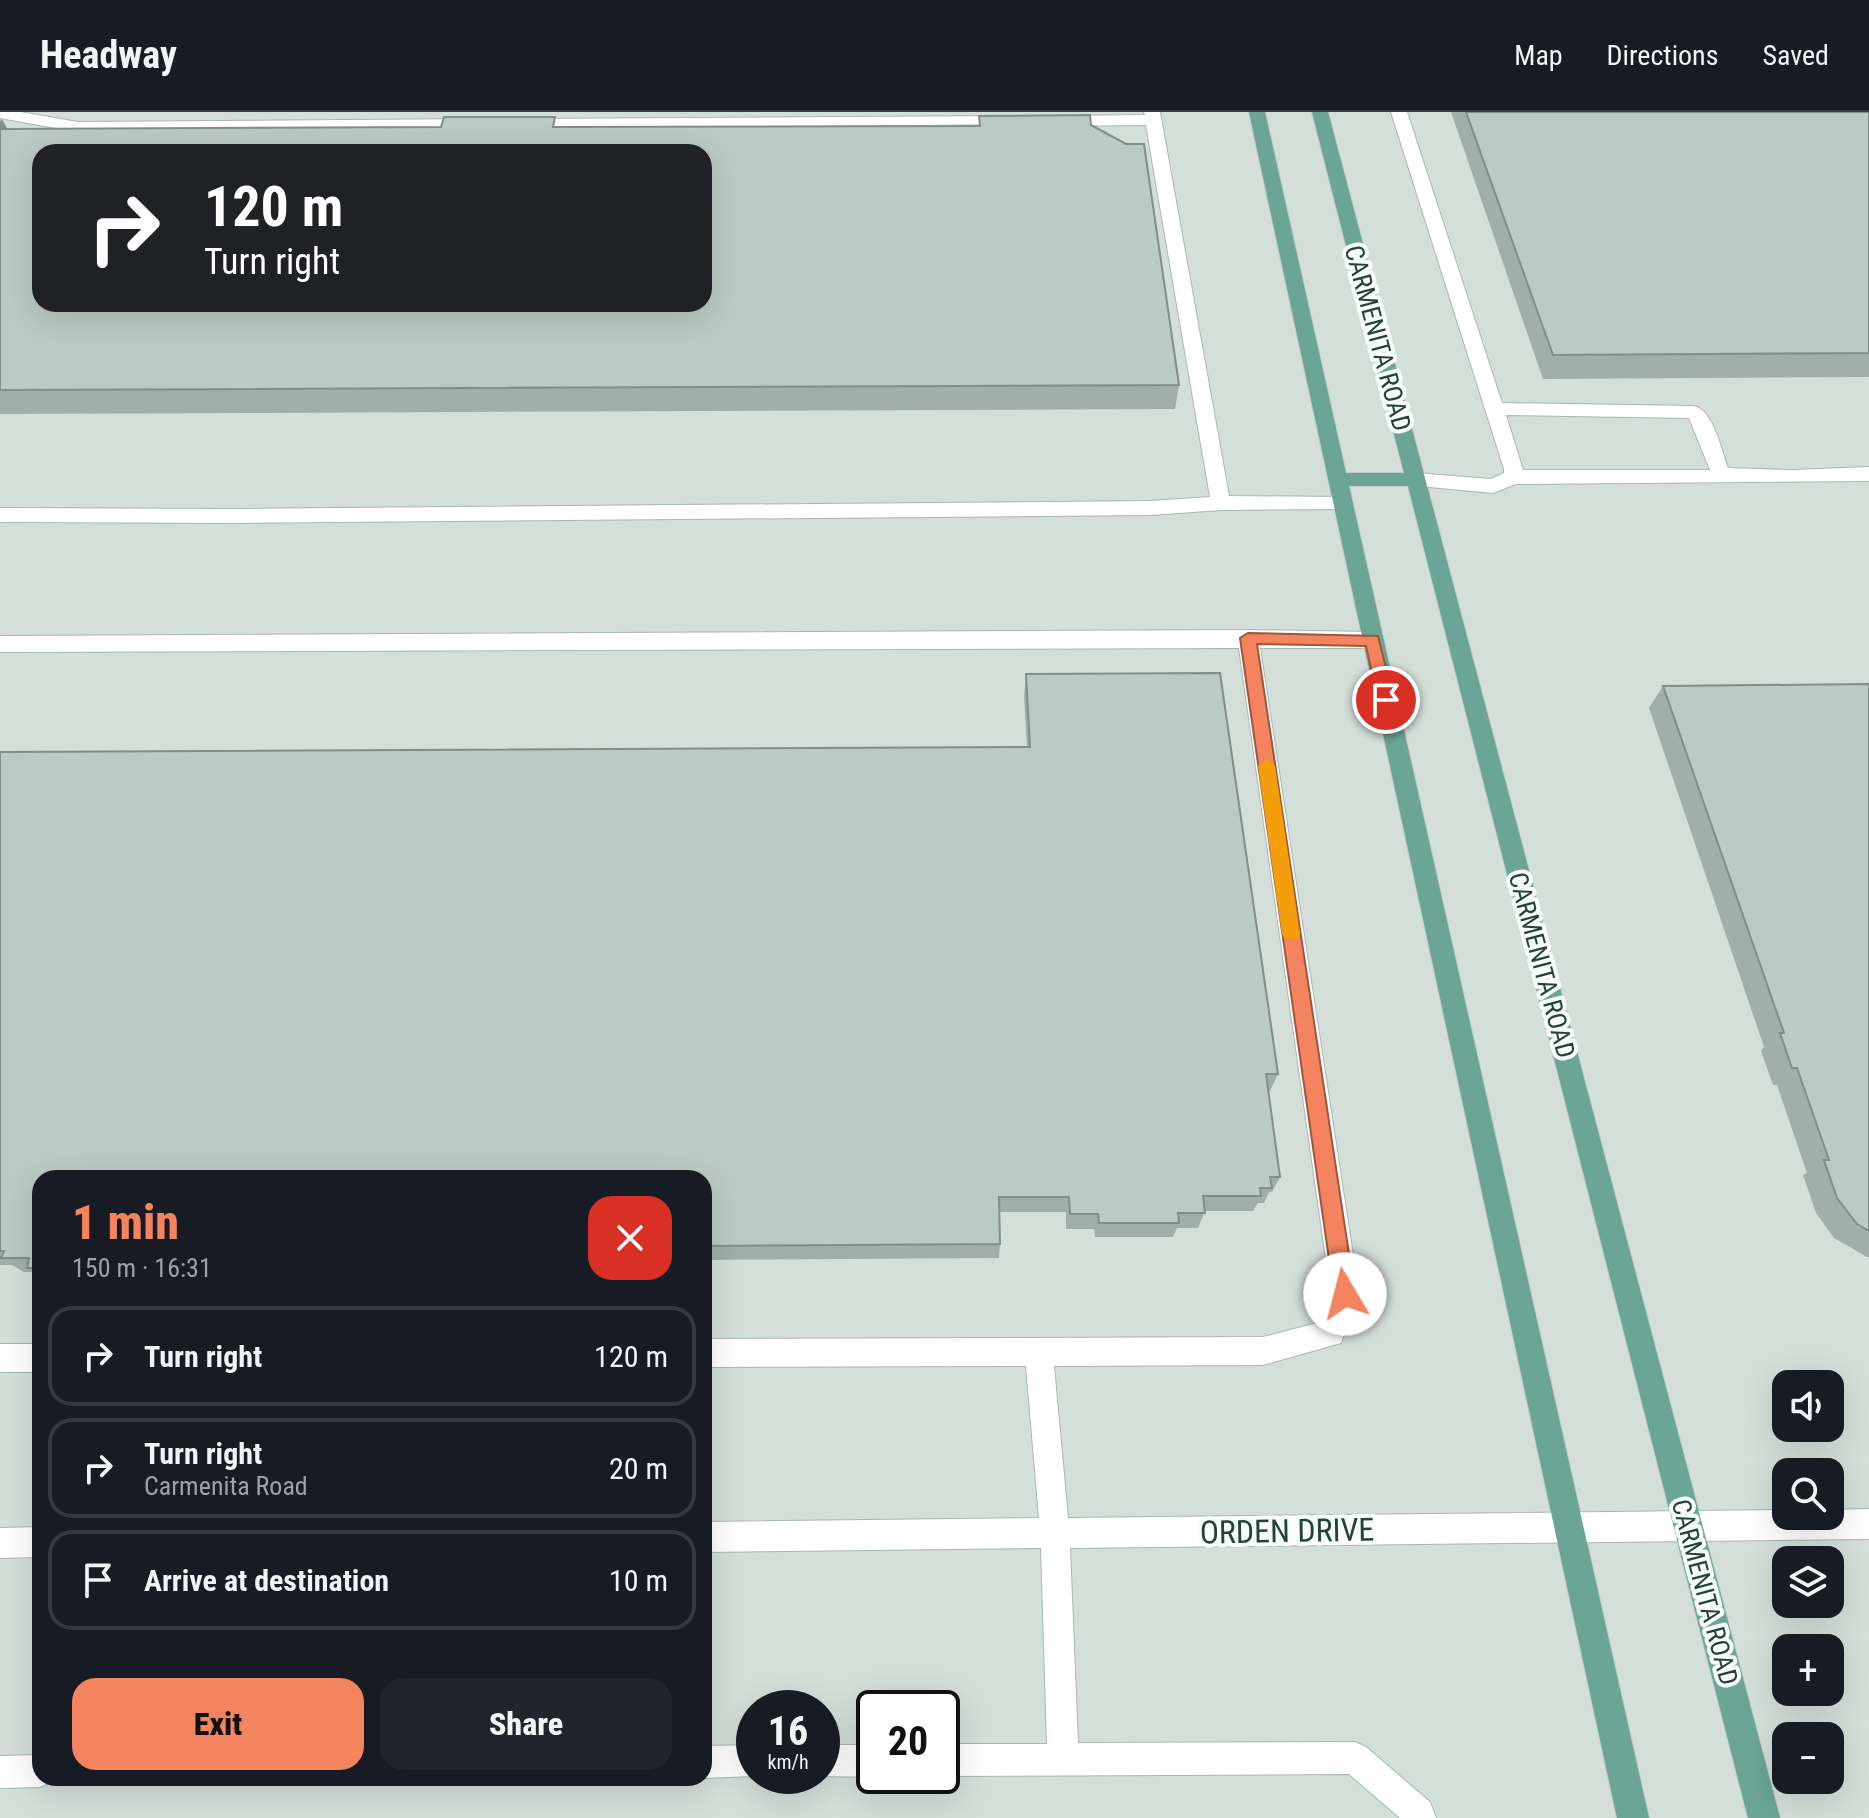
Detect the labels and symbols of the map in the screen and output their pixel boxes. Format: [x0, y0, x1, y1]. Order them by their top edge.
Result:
street label: CARMENITA ROAD [1339, 242, 1417, 434]
pin [1352, 666, 1420, 734]
street label: CARMENITA ROAD [1503, 869, 1581, 1061]
position arrow [1303, 1252, 1387, 1336]
street label: CARMENITA ROAD [1666, 1496, 1744, 1688]
street label: ORDEN DRIVE [1199, 1510, 1375, 1552]
speed limit sign: 20 [856, 1690, 960, 1794]

